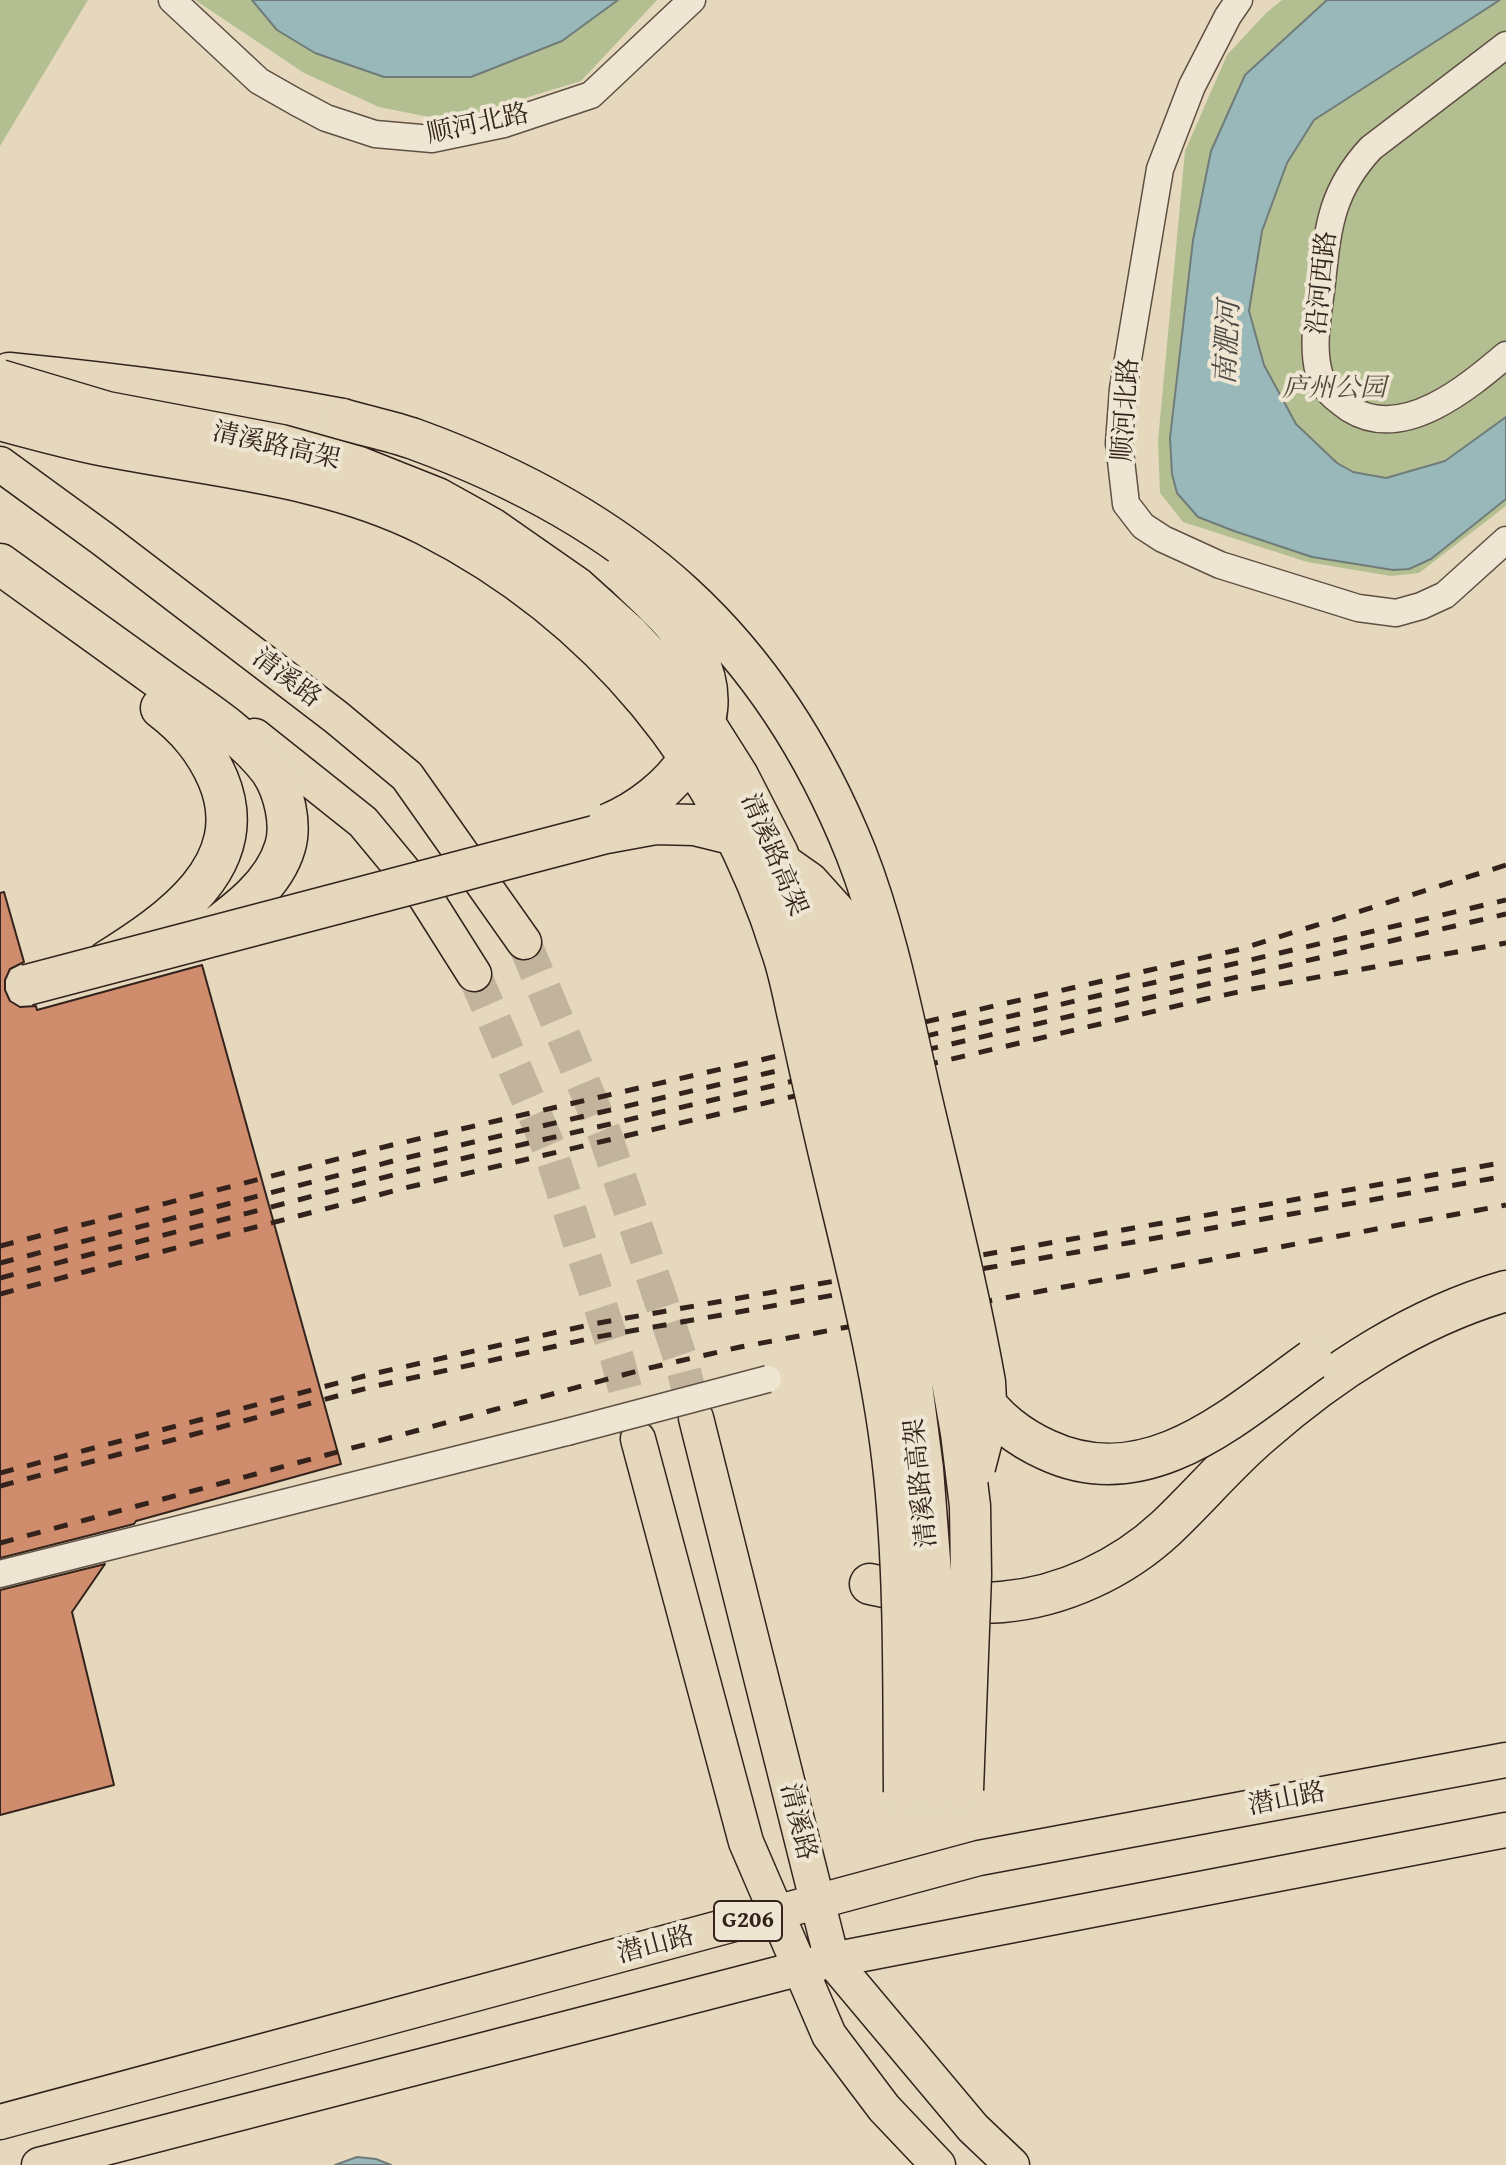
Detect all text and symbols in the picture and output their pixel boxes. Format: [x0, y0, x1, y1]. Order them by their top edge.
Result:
street label: 顺河北路 [424, 99, 532, 151]
street label: 沿河西路 [1302, 230, 1344, 336]
water label: 南淝河 [1210, 300, 1248, 386]
street label: 顺河北路 [1108, 357, 1146, 463]
park label: 庐州公园 [1282, 373, 1386, 405]
street label: 清溪路高架 [209, 417, 343, 477]
street label: 清溪路 [245, 643, 327, 715]
street label: 清溪路高架 [733, 789, 813, 921]
street label: 清溪路高架 [900, 1417, 944, 1549]
street label: 潜山路 [1246, 1777, 1328, 1823]
street label: 清溪路 [772, 1780, 822, 1864]
road number: G206 [714, 1901, 782, 1941]
street label: 潜山路 [614, 1921, 698, 1971]

